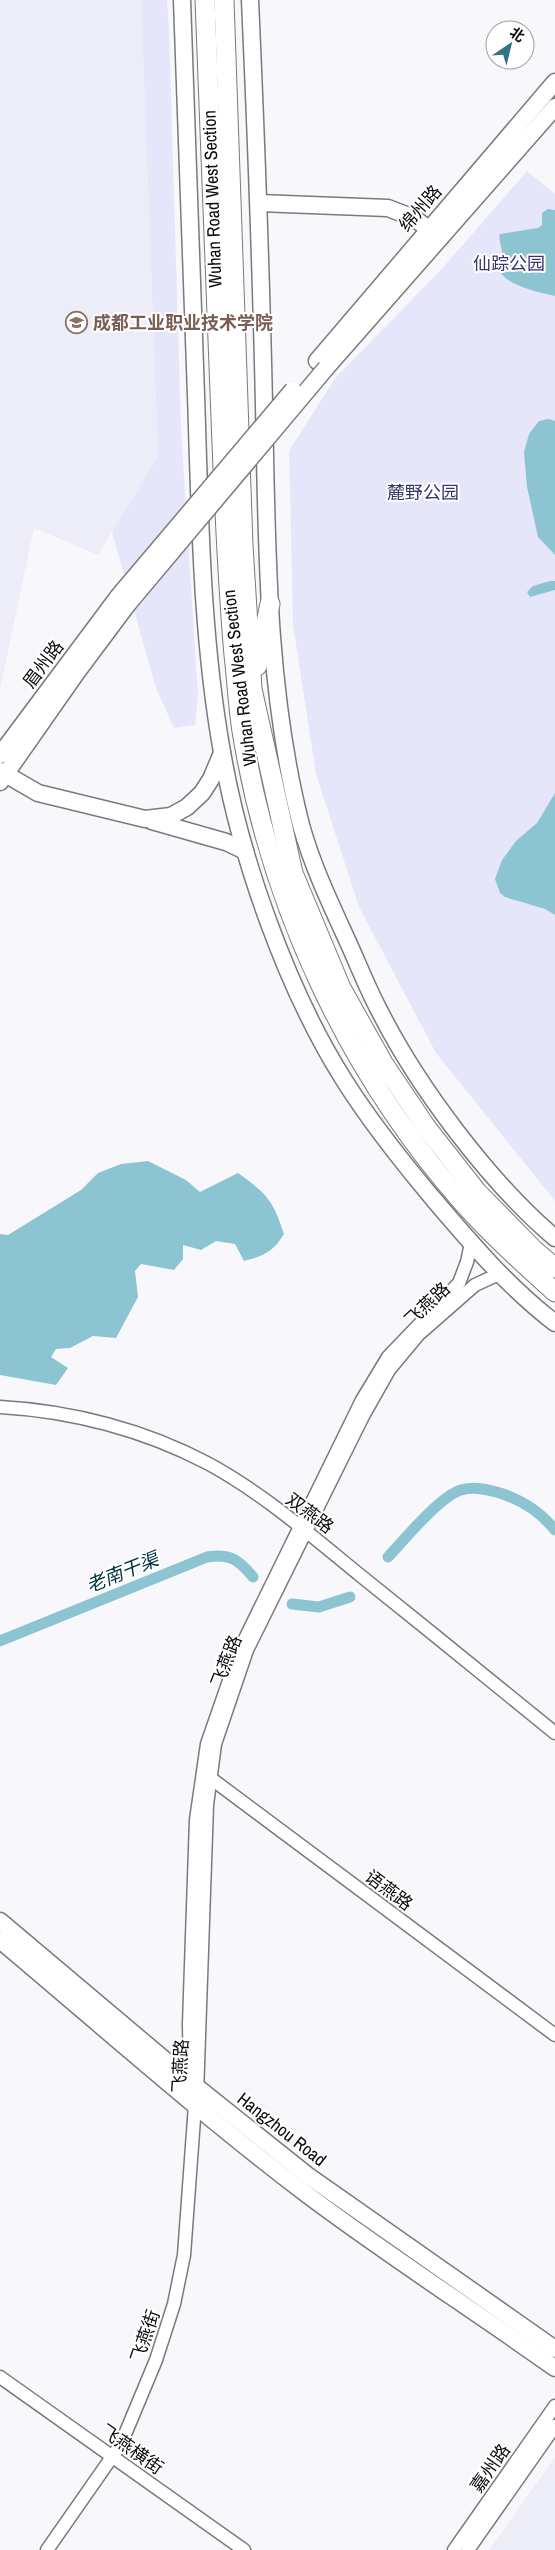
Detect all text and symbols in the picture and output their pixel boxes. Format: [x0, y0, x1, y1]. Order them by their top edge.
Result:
north arrow [485, 20, 535, 70]
text: 北 [507, 23, 528, 46]
street label: Wuhan Road West Section [196, 110, 228, 288]
street label: 绵州路 [393, 179, 447, 237]
park label: 仙踪公园 [473, 251, 545, 276]
school or university icon: 成都工业职业技术学院 [65, 310, 89, 334]
place label: 成都工业职业技术学院 [93, 310, 273, 335]
park label: 麓野公园 [387, 480, 459, 505]
street label: Wuhan Road West Section [216, 588, 262, 768]
street label: 眉州路 [17, 635, 69, 693]
street label: 飞燕路 [399, 1276, 455, 1332]
street label: 双燕路 [281, 1487, 339, 1539]
water label: 老南干渠 [82, 1545, 165, 1598]
street label: 飞燕路 [205, 1631, 247, 1691]
street label: 语燕路 [360, 1864, 418, 1916]
street label: 飞燕路 [166, 2038, 194, 2094]
street label: Hangzhou Road [232, 2086, 332, 2172]
street label: 飞燕街 [124, 2306, 166, 2366]
street label: 飞燕横街 [95, 2418, 169, 2480]
street label: 嘉州路 [464, 2439, 516, 2497]

